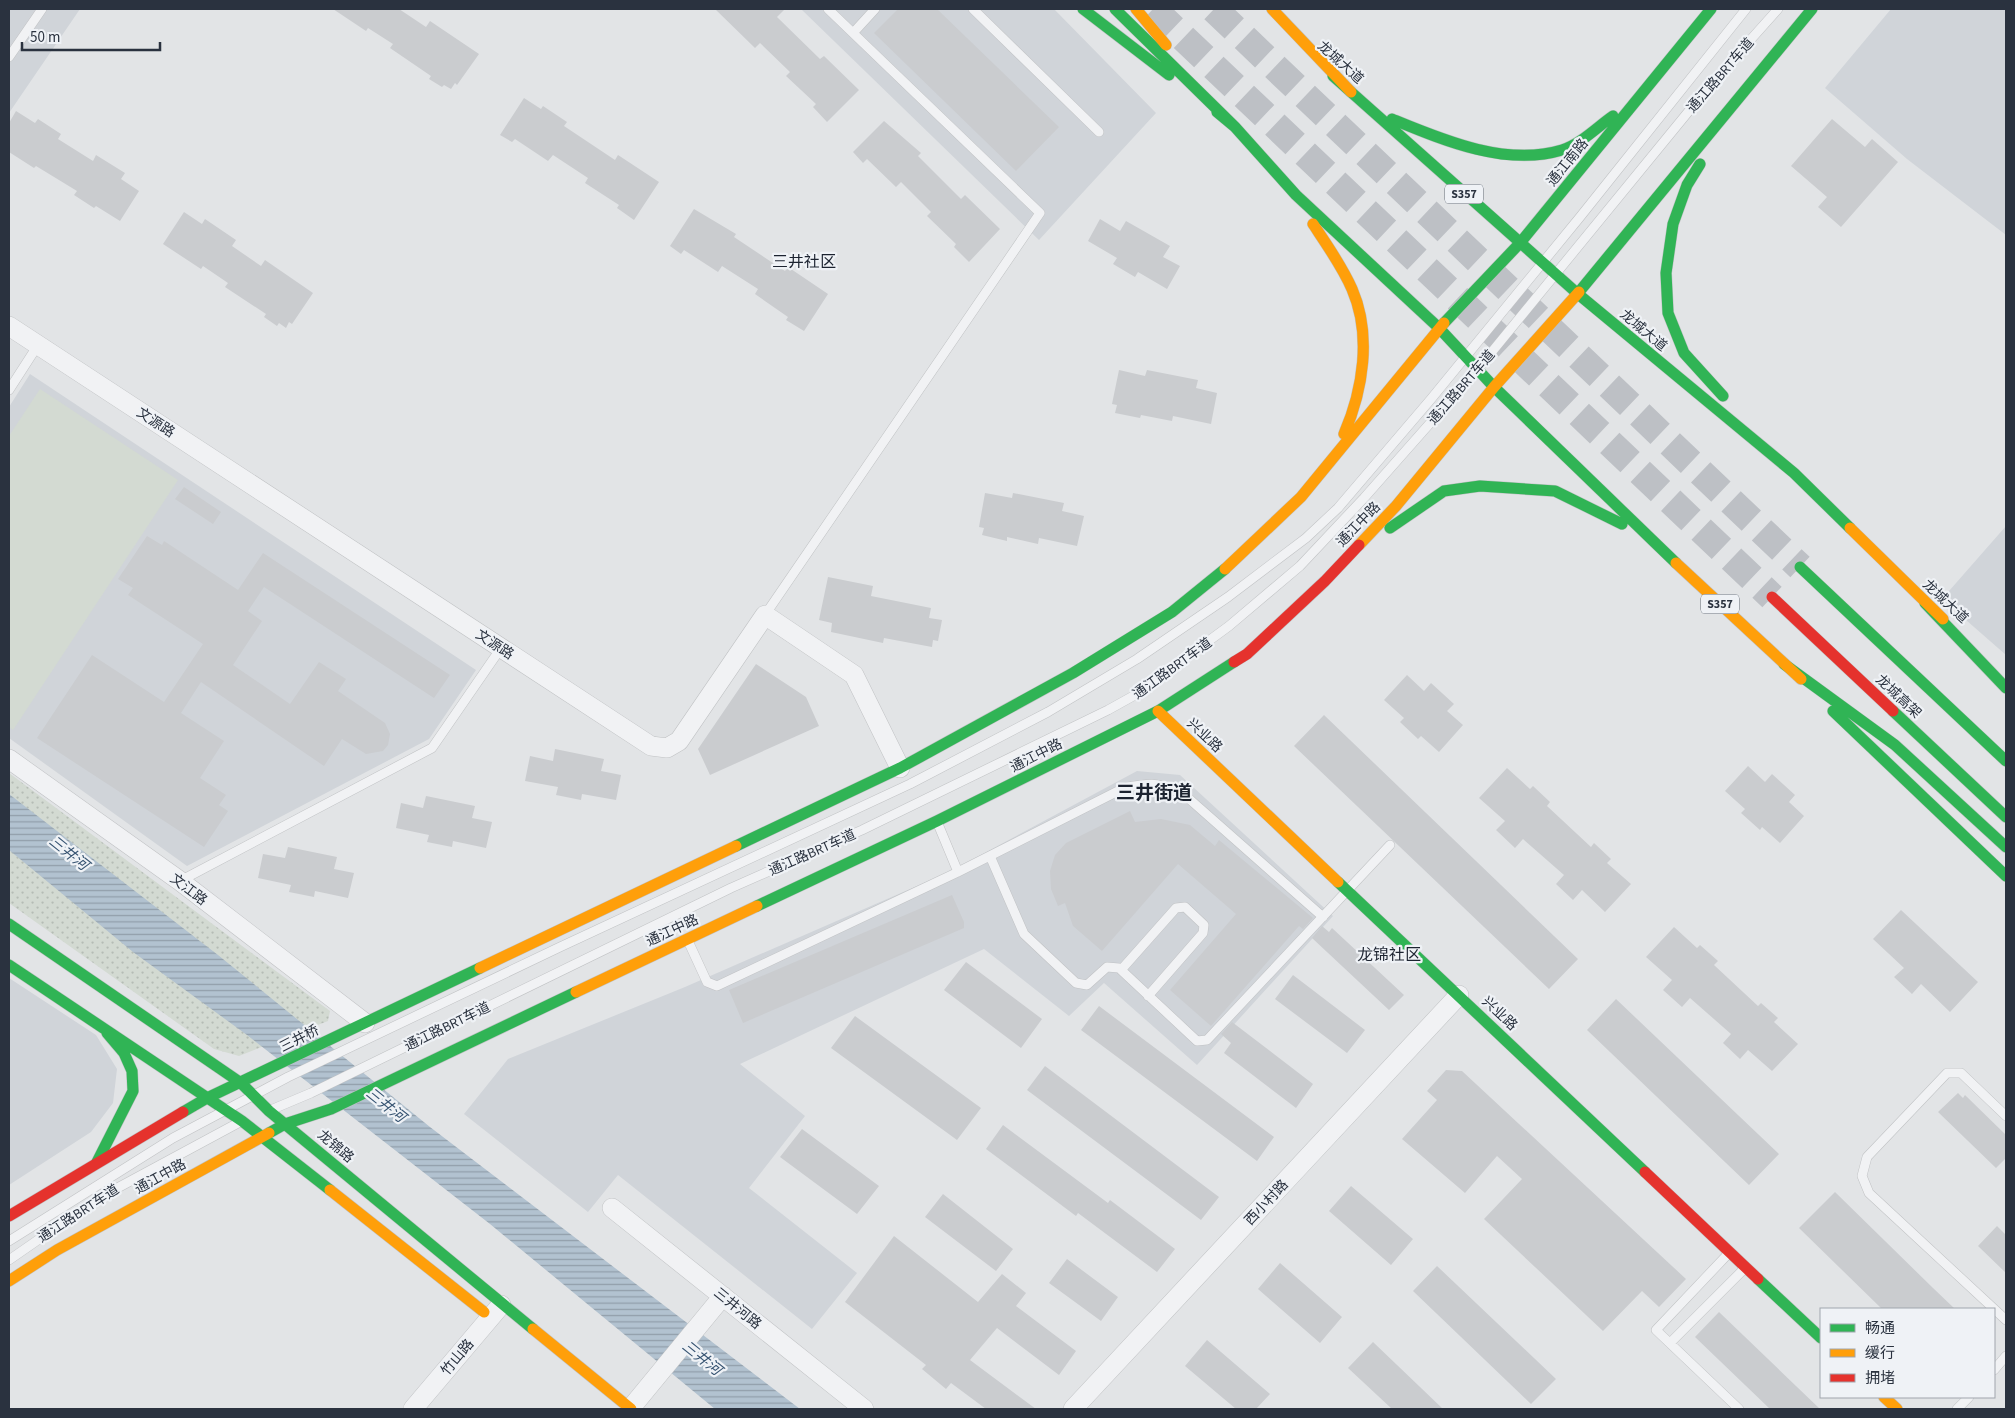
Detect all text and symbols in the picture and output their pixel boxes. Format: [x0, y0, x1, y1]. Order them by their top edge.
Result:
scale bar [22, 20, 160, 52]
text: 50 m [30, 27, 60, 48]
street label: 通江路BRT车道 [1683, 34, 1759, 118]
street label: 龙城大道 [1313, 37, 1368, 89]
street label: 通江南路 [1542, 135, 1593, 191]
road number: S357 [1445, 184, 1483, 203]
district label: 三井社区 [772, 251, 836, 273]
street label: 龙城大道 [1615, 305, 1671, 356]
street label: 通江路BRT车道 [1424, 346, 1500, 430]
street label: 文源路 [132, 403, 179, 443]
street label: 通江中路 [1332, 498, 1385, 552]
street label: 龙城大道 [1918, 575, 1973, 628]
road number: S357 [1701, 594, 1739, 614]
street label: 文源路 [471, 625, 518, 665]
street label: 通江路BRT车道 [1129, 633, 1216, 704]
street label: 龙城高架 [1871, 670, 1926, 723]
street label: 兴业路 [1182, 714, 1226, 757]
street label: 通江中路 [1007, 734, 1066, 778]
district label: 三井街道 [1116, 780, 1192, 807]
street label: 通江路BRT车道 [766, 825, 859, 881]
water label: 三井河 [45, 831, 95, 878]
street label: 文江路 [166, 869, 211, 910]
street label: 通江中路 [643, 910, 702, 952]
district label: 龙锦社区 [1357, 944, 1421, 966]
street label: 兴业路 [1477, 992, 1521, 1035]
street label: 通江路BRT车道 [401, 997, 494, 1056]
street label: 三井桥 [276, 1020, 323, 1057]
water label: 三井河 [362, 1083, 412, 1130]
street label: 龙锦路 [313, 1126, 358, 1168]
street label: 通江中路 [131, 1155, 190, 1199]
street label: 西小村路 [1240, 1175, 1293, 1230]
street label: 通江路BRT车道 [34, 1180, 123, 1248]
street label: 三井河路 [709, 1283, 765, 1334]
legend [1820, 1308, 1995, 1398]
text: 畅通 [1865, 1318, 1895, 1339]
street label: 竹山路 [437, 1335, 479, 1380]
water label: 三井河 [678, 1336, 728, 1383]
text: 缓行 [1865, 1343, 1895, 1364]
text: 拥堵 [1865, 1368, 1895, 1389]

